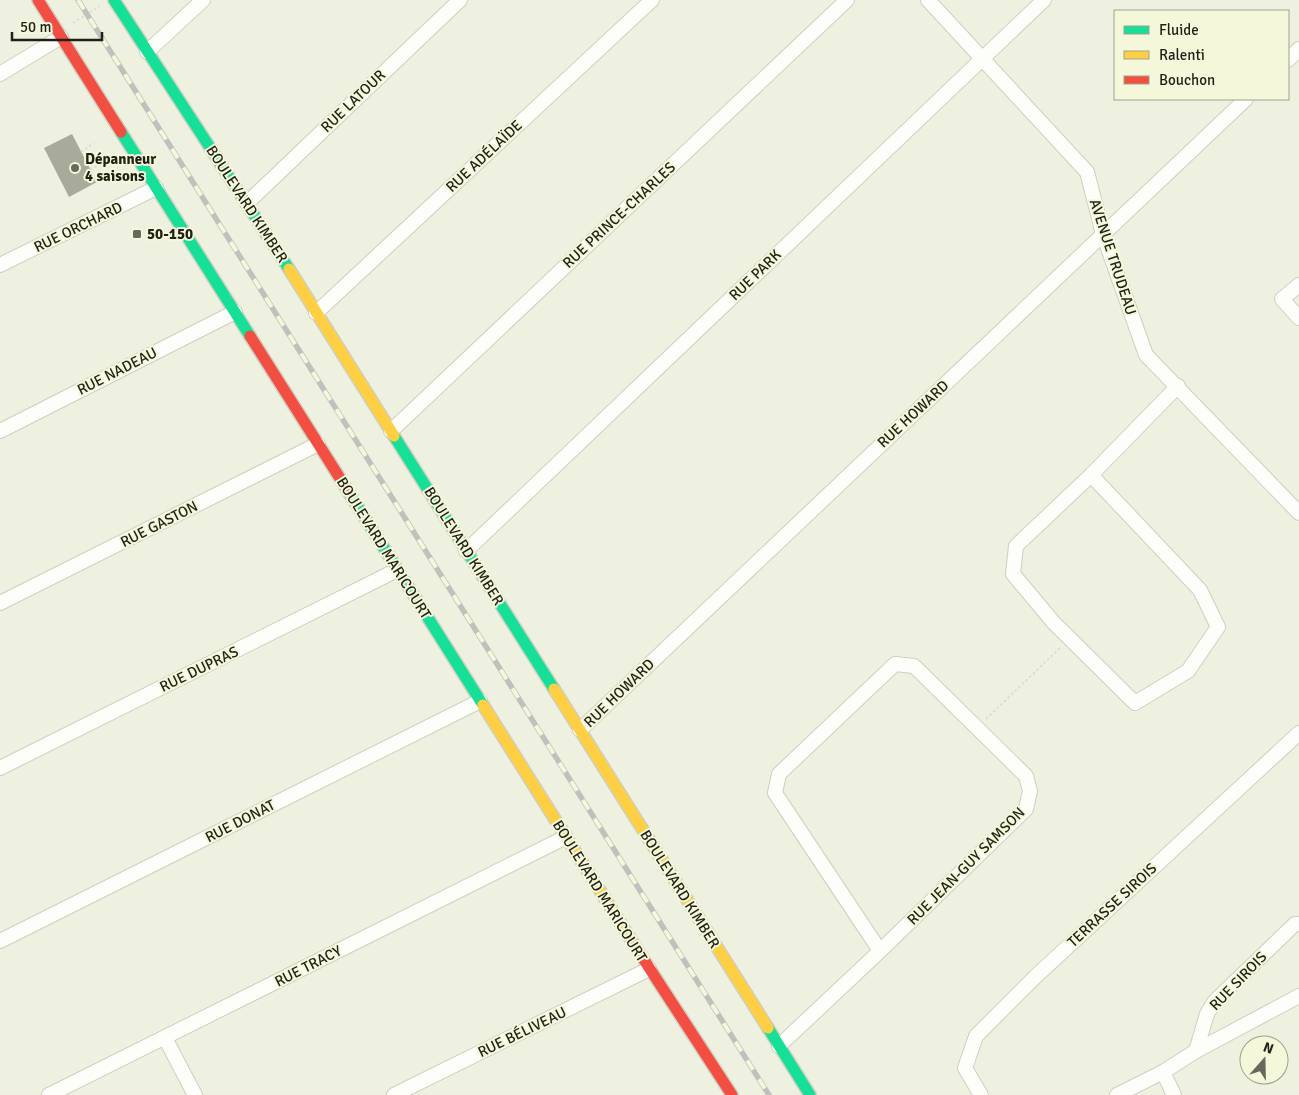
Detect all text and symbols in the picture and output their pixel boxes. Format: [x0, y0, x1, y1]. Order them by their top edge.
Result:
scale bar [12, 10, 102, 42]
legend [1114, 10, 1289, 100]
text: 50 m [20, 18, 51, 36]
text: Fluide [1159, 21, 1199, 39]
text: Ralenti [1159, 46, 1205, 64]
street label: RUE LATOUR [317, 66, 389, 136]
text: Bouchon [1159, 71, 1215, 89]
street label: RUE ADÉLAÏDE [442, 115, 526, 196]
street label: BOULEVARD KIMBER [202, 142, 292, 266]
place label: Dépanneur 4 saisons [85, 150, 156, 185]
street label: RUE PRINCE-CHARLES [559, 158, 679, 272]
marker: Dépanneur 4 saisons [69, 162, 81, 174]
street label: AVENUE TRUDEAU [1086, 197, 1140, 317]
street label: RUE ORCHARD [31, 198, 125, 256]
place label: 50-150 [147, 225, 193, 243]
marker: 50-150 [131, 228, 143, 240]
street label: RUE PARK [725, 246, 785, 304]
street label: RUE NADEAU [74, 343, 160, 399]
street label: RUE HOWARD [874, 376, 952, 452]
street label: BOULEVARD MARICOURT [333, 474, 435, 623]
street label: BOULEVARD KIMBER [420, 484, 508, 608]
street label: RUE GASTON [117, 497, 201, 551]
street label: RUE DUPRAS [157, 642, 241, 696]
street label: RUE HOWARD [580, 655, 658, 731]
street label: RUE DONAT [202, 795, 279, 846]
street label: RUE JEAN-GUY SAMSON [903, 803, 1029, 929]
street label: BOULEVARD MARICOURT [549, 817, 651, 966]
street label: BOULEVARD KIMBER [636, 827, 724, 951]
street label: TERRASSE SIROIS [1064, 859, 1160, 951]
street label: RUE TRACY [272, 941, 345, 990]
street label: RUE SIROIS [1206, 948, 1270, 1014]
street label: RUE BÉLIVEAU [474, 1002, 569, 1061]
north arrow [1239, 1035, 1289, 1085]
text: N [1261, 1039, 1276, 1058]

